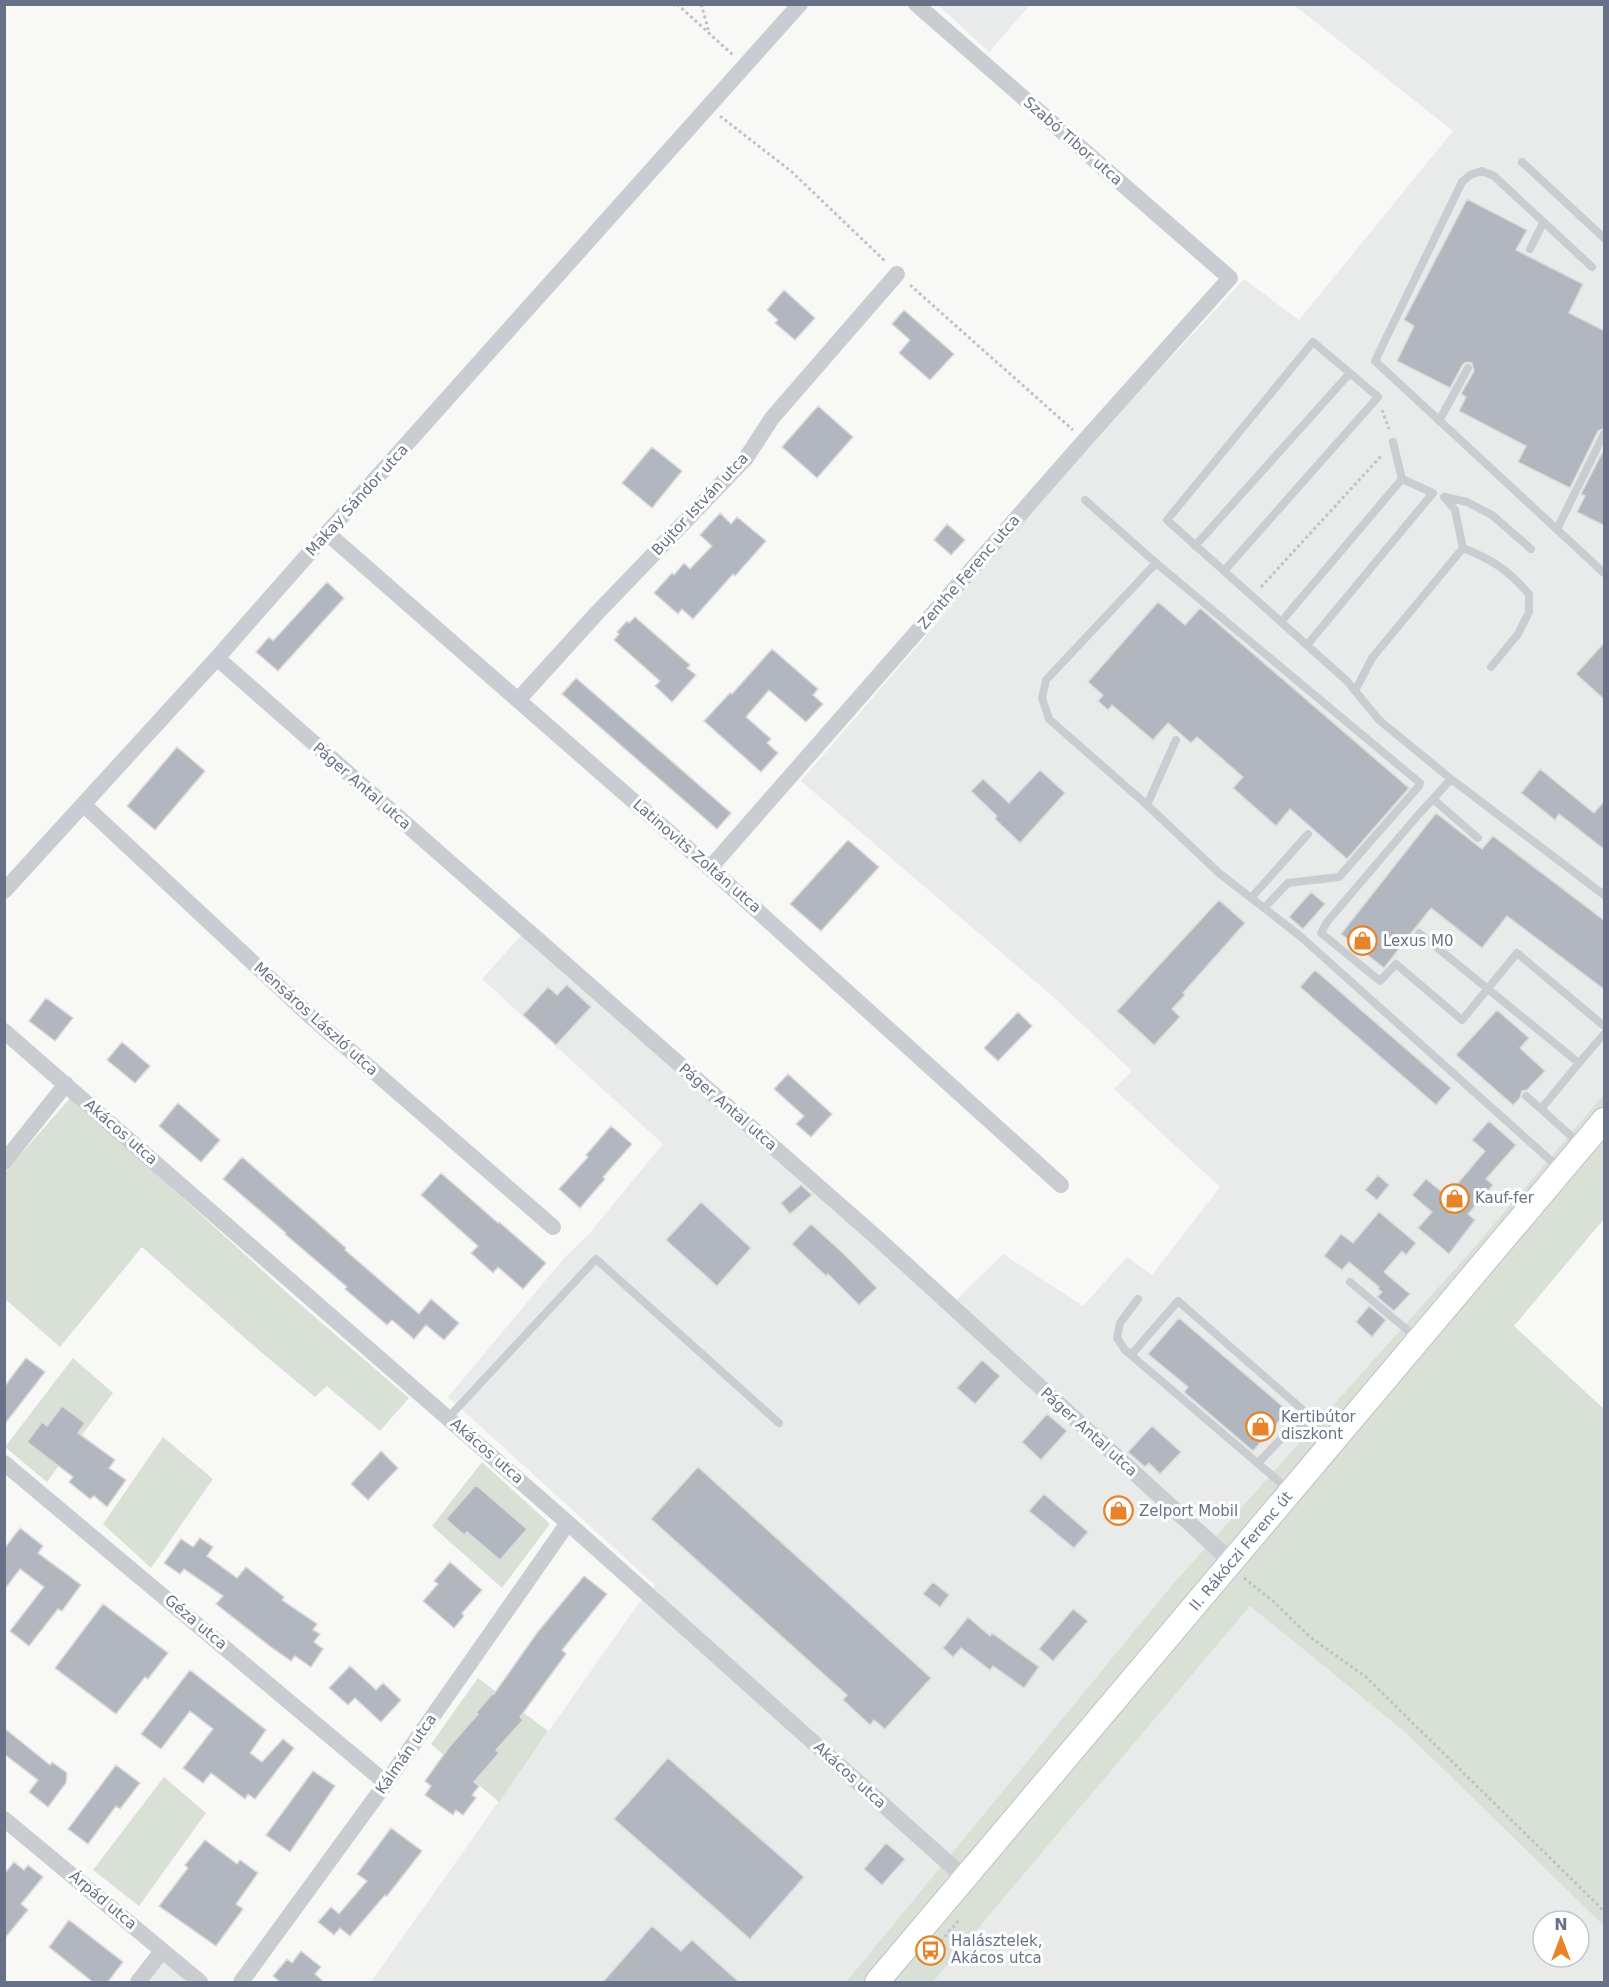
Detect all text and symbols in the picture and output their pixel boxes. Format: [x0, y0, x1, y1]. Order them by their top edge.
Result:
street label: Szabó Tibor utca [1020, 93, 1126, 189]
street label: Makay Sándor utca [302, 440, 412, 560]
street label: Bujtor István utca [648, 449, 752, 559]
street label: Zenthe Ferenc utca [914, 511, 1024, 633]
street label: Páger Antal utca [309, 739, 415, 833]
street label: Latinovits Zoltán utca [629, 796, 765, 916]
shop icon: Lexus M0 [1346, 925, 1378, 957]
place label: Lexus M0 [1383, 932, 1454, 950]
street label: Mensáros László utca [250, 959, 382, 1079]
street label: Páger Antal utca [675, 1060, 781, 1154]
street label: Akácos utca [81, 1095, 161, 1169]
shop icon: Kauf-fer [1438, 1182, 1470, 1214]
place label: Kauf-fer [1475, 1189, 1535, 1207]
street label: Páger Antal utca [1037, 1384, 1141, 1480]
place label: Kertibútor diszkont [1281, 1408, 1357, 1443]
shop icon: Kertibútor diszkont [1244, 1410, 1276, 1442]
street label: Akácos utca [447, 1414, 527, 1488]
street label: II. Rákóczi Ferenc út [1186, 1488, 1296, 1614]
shop icon: Zelport Mobil [1102, 1495, 1134, 1527]
place label: Zelport Mobil [1139, 1502, 1238, 1520]
street label: Géza utca [161, 1591, 231, 1653]
street label: Kálmán utca [372, 1710, 440, 1798]
street label: Akácos utca [810, 1738, 890, 1812]
street label: Árpád utca [66, 1866, 141, 1933]
north arrow [1531, 1909, 1591, 1969]
text: N [1554, 1915, 1568, 1934]
place label: Halásztelek, Akácos utca [951, 1932, 1042, 1967]
bus stop icon: Halásztelek, Akácos utca [914, 1934, 946, 1966]

